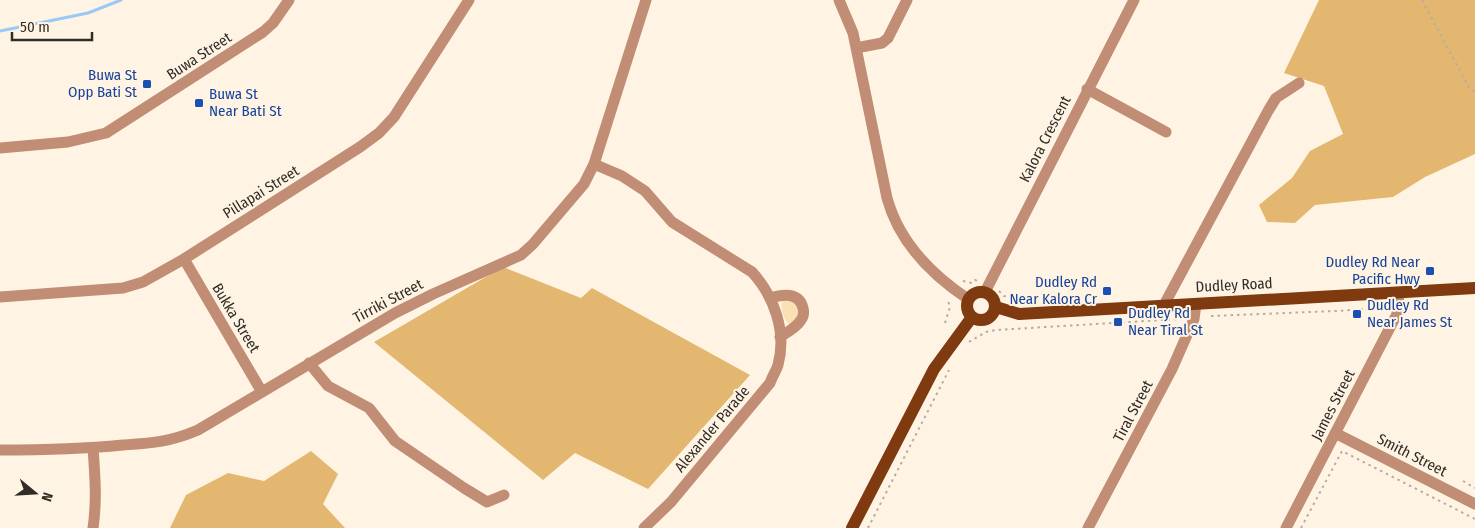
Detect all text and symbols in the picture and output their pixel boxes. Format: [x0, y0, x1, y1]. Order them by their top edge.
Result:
scale bar [12, 10, 92, 42]
text: 50 m [20, 18, 50, 36]
street label: Buwa Street [163, 28, 235, 84]
place label: Buwa St Opp Bati St [68, 66, 137, 101]
marker: Buwa St Opp Bati St [141, 78, 153, 90]
place label: Buwa St Near Bati St [209, 85, 282, 120]
street label: Kalora Crescent [1015, 93, 1075, 185]
marker: Buwa St Near Bati St [193, 97, 205, 109]
street label: Pillapai Street [220, 161, 302, 222]
place label: Dudley Rd Near Pacific Hwy [1325, 253, 1421, 288]
marker: Dudley Rd Near Pacific Hwy [1424, 265, 1436, 277]
place label: Dudley Rd Near Kalora Cr [1009, 273, 1098, 308]
street label: Dudley Road [1195, 274, 1273, 296]
street label: Tirriki Street [350, 275, 426, 327]
street label: Bukka Street [208, 280, 264, 356]
marker: Dudley Rd Near Kalora Cr [1101, 285, 1113, 297]
place label: Dudley Rd Near James St [1367, 296, 1452, 331]
place label: Dudley Rd Near Tiral St [1128, 304, 1203, 339]
marker: Dudley Rd Near James St [1351, 308, 1363, 320]
marker: Dudley Rd Near Tiral St [1112, 316, 1124, 328]
street label: James Street [1307, 366, 1359, 443]
street label: Tiral Street [1109, 377, 1157, 445]
street label: Alexander Parade [671, 382, 753, 476]
street label: Smith Street [1374, 430, 1450, 480]
north arrow [10, 468, 60, 518]
text: N [38, 490, 56, 503]

